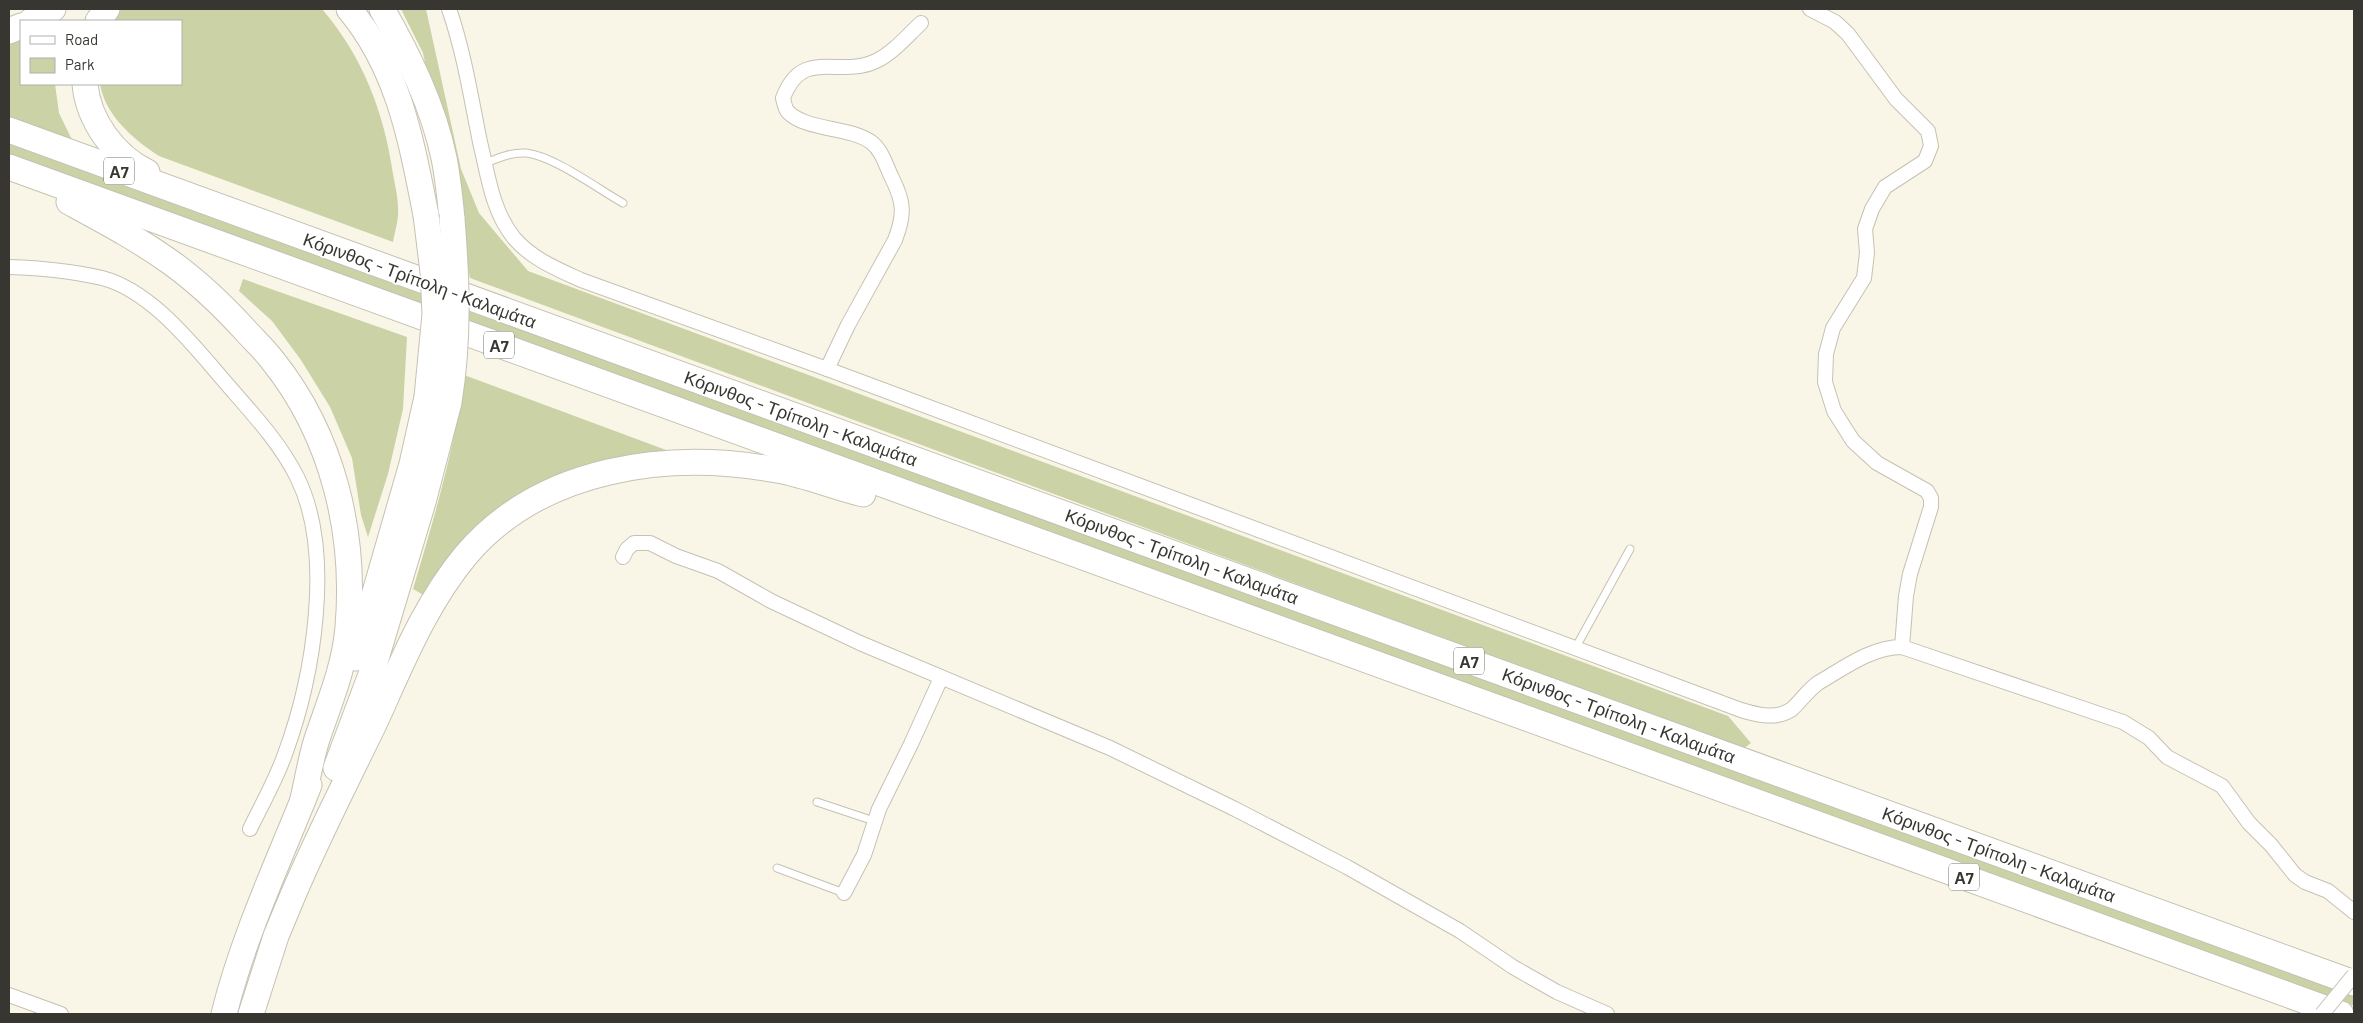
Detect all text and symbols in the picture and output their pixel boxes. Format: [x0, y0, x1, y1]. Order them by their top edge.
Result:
legend [20, 20, 182, 85]
text: Road [65, 30, 98, 48]
text: Park [65, 55, 95, 73]
road number: Α7 [104, 158, 134, 185]
street label: Κόρινθος - Τρίπολη - Καλαμάτα [300, 227, 540, 333]
road number: Α7 [484, 332, 514, 358]
street label: Κόρινθος - Τρίπολη - Καλαμάτα [681, 365, 921, 471]
street label: Κόρινθος - Τρίπολη - Καλαμάτα [1062, 503, 1302, 609]
road number: Α7 [1454, 648, 1484, 674]
street label: Κόρινθος - Τρίπολη - Καλαμάτα [1499, 662, 1739, 768]
street label: Κόρινθος - Τρίπολη - Καλαμάτα [1879, 801, 2119, 907]
road number: Α7 [1949, 864, 1979, 890]

